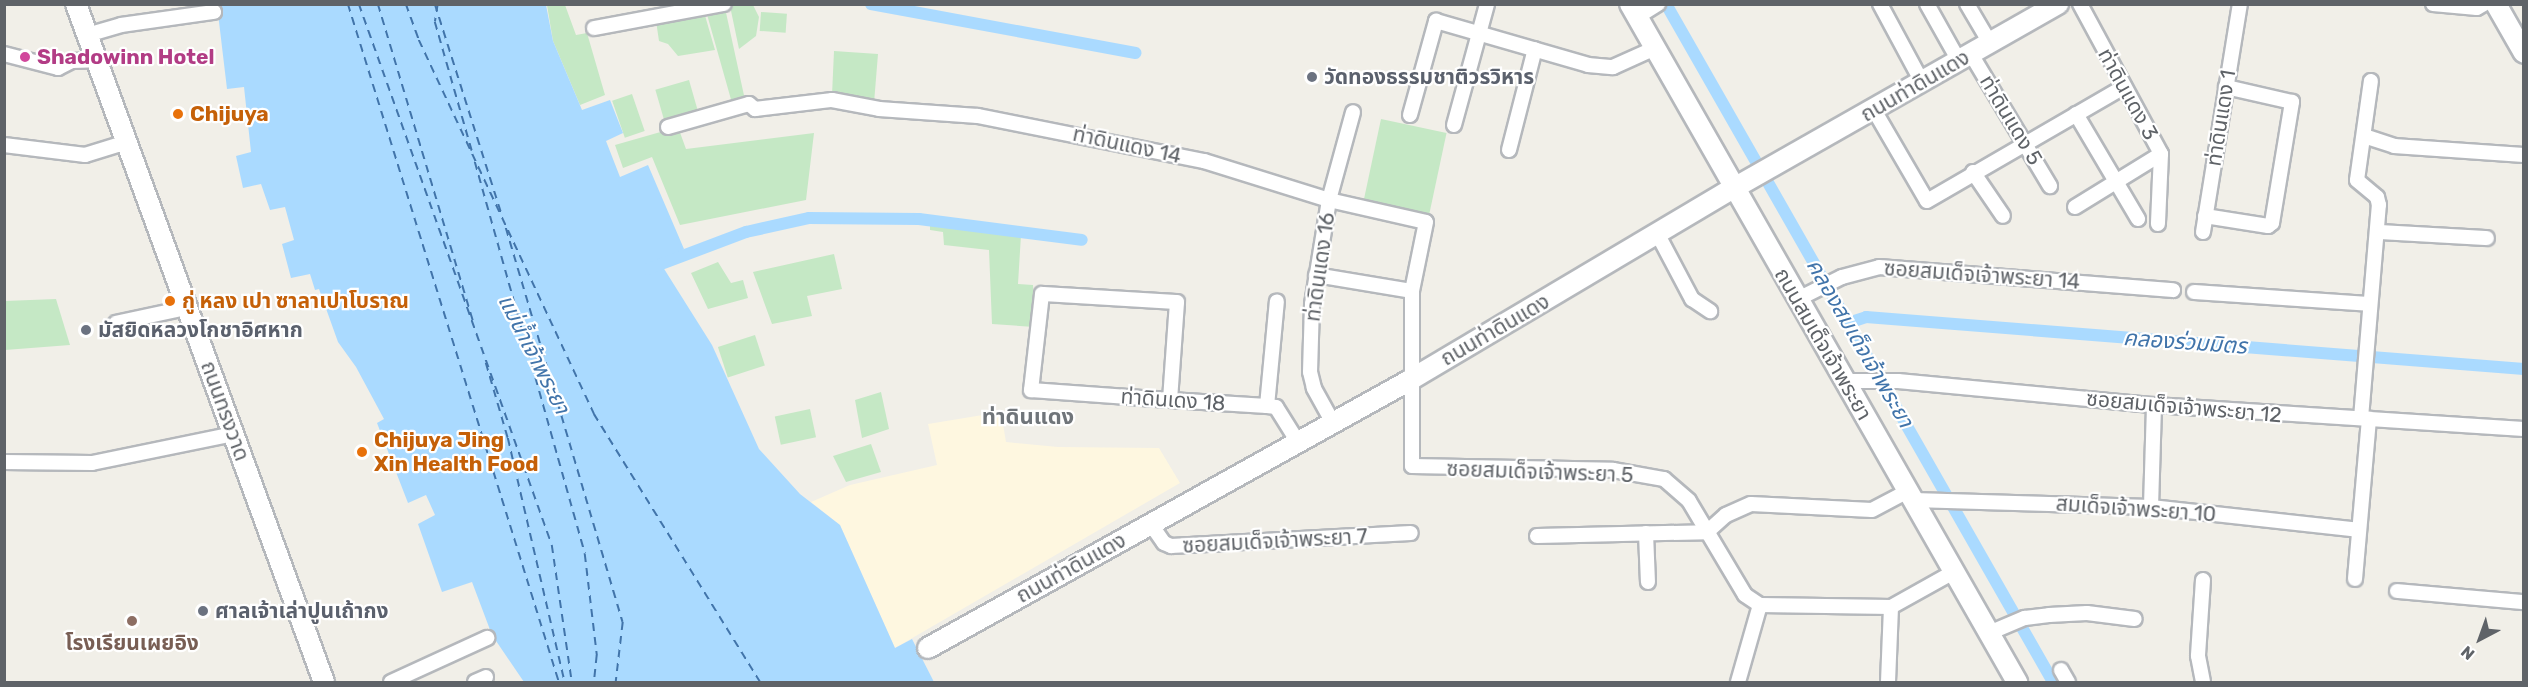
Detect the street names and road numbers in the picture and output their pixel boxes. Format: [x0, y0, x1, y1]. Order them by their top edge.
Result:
street label: ท่าดินแดง 3 [2093, 44, 2163, 144]
street label: ถนนท่าดินแดง [1856, 45, 1974, 127]
street label: ท่าดินแดง 1 [2201, 68, 2241, 168]
street label: ท่าดินแดง 5 [1974, 70, 2048, 170]
street label: ท่าดินแดง 14 [1070, 121, 1184, 169]
street label: ท่าดินแดง 16 [1300, 211, 1340, 323]
street label: ซอยสมเด็จเจ้าพระยา 14 [1883, 256, 2081, 294]
street label: ถนนสมเด็จเจ้าพระยา [1769, 263, 1877, 425]
street label: ถนนท่าดินแดง [1436, 289, 1554, 371]
street label: ถนนทรงวาด [195, 358, 255, 464]
street label: ท่าดินเดง 18 [1120, 384, 1226, 416]
street label: ซอยสมเด็จเจ้าพระยา 12 [2085, 386, 2283, 428]
street label: ซอยสมเด็จเจ้าพระยา 5 [1446, 456, 1634, 488]
street label: สมเด็จเจ้าพระยา 10 [2055, 491, 2217, 527]
street label: ซอยสมเด็จเจ้าพระยา 7 [1182, 524, 1368, 558]
street label: ถนนท่าดินแดง [1012, 528, 1130, 608]

